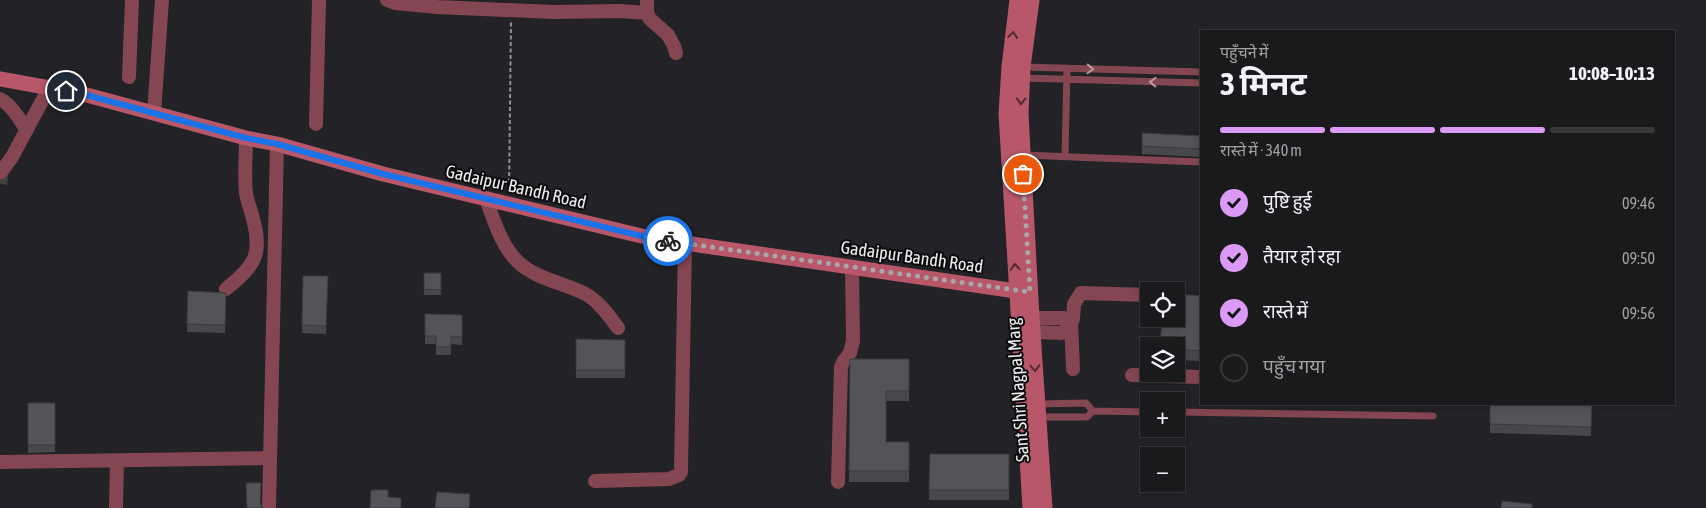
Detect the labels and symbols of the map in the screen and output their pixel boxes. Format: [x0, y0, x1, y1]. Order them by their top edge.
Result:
one-way arrow [1007, 31, 1018, 39]
one-way arrow [1086, 64, 1094, 74]
pin [45, 70, 87, 112]
one-way arrow [1148, 77, 1156, 87]
one-way arrow [1016, 97, 1026, 105]
pin [1002, 153, 1044, 195]
street label: Gadaipur Bandh Road [444, 160, 588, 213]
courier [643, 216, 693, 266]
street label: Gadaipur Bandh Road [839, 236, 985, 277]
one-way arrow [1009, 263, 1020, 271]
street label: Sant Shri Nagpal Marg [1002, 317, 1033, 463]
one-way arrow [1030, 364, 1041, 372]

